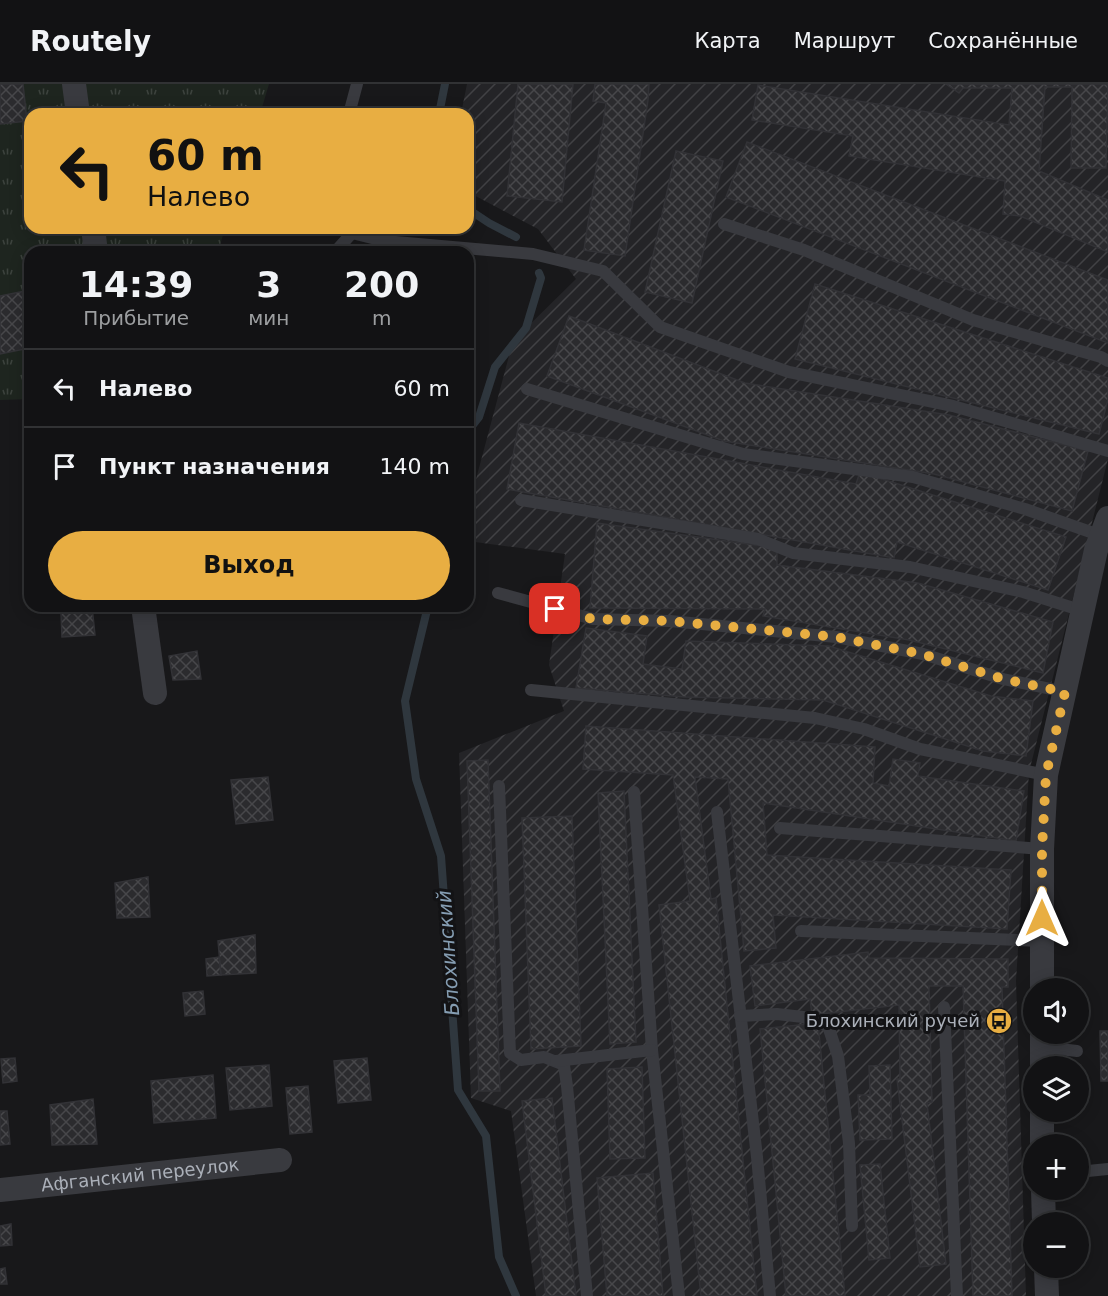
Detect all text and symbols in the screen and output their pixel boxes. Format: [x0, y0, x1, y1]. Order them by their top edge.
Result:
text: Routely [30, 25, 151, 58]
text: Карта [695, 29, 761, 53]
text: Маршрут [794, 29, 895, 53]
text: Сохранённые [928, 29, 1078, 53]
text: 60 m [147, 131, 264, 180]
icon: left [48, 132, 126, 210]
text: Налево [147, 181, 250, 212]
text: 14:39 [79, 264, 193, 305]
text: 3 [256, 264, 281, 305]
text: 200 [344, 264, 419, 305]
text: Прибытие [83, 306, 189, 330]
text: мин [248, 306, 289, 330]
text: m [372, 306, 391, 330]
icon: left [48, 372, 81, 405]
text: Налево [99, 376, 192, 401]
text: 60 m [394, 376, 450, 401]
icon: arrive [48, 450, 81, 483]
text: Пункт назначения [99, 454, 330, 479]
text: 140 m [380, 454, 450, 479]
button: Выход [48, 531, 450, 600]
pin [529, 583, 580, 634]
icon: arrive [538, 592, 571, 625]
position arrow [1010, 886, 1074, 950]
water label: Блохинский [432, 889, 464, 1017]
map controls [1023, 978, 1089, 1278]
button: sound [1023, 978, 1089, 1044]
bus stop icon: Блохинский ручей [984, 1006, 1014, 1036]
place label: Блохинский ручей [806, 1010, 980, 1031]
button: layers [1023, 1056, 1089, 1122]
button: + [1023, 1134, 1089, 1200]
street label: Афганский переулок [40, 1153, 240, 1196]
button: − [1023, 1212, 1089, 1278]

